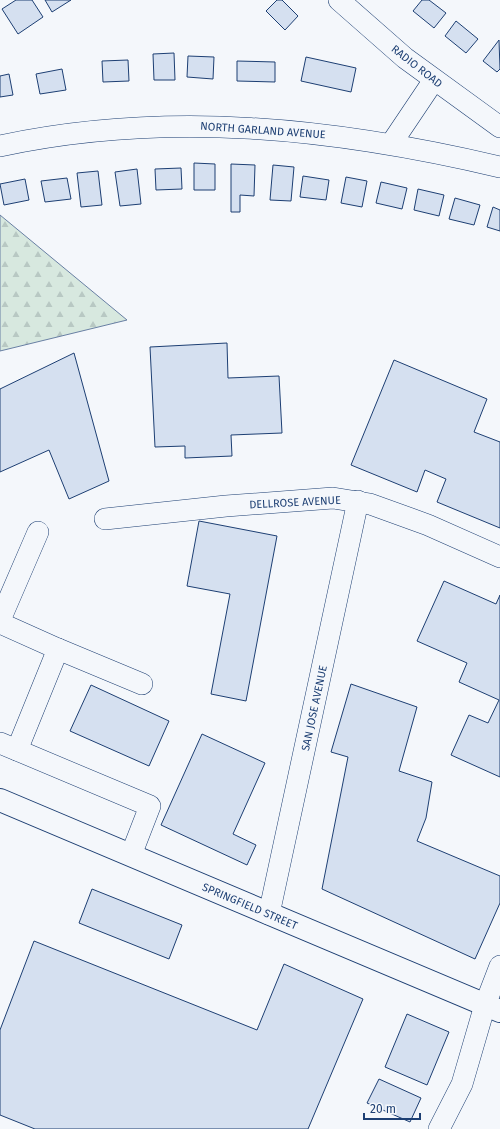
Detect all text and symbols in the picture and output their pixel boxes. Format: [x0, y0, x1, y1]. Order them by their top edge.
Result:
street label: RADIO ROAD [389, 42, 445, 90]
street label: NORTH GARLAND AVENUE [200, 120, 326, 141]
street label: DELLROSE AVENUE [249, 494, 341, 511]
street label: SAN JOSE AVENUE [299, 664, 330, 752]
street label: SPRINGFIELD STREET [200, 880, 300, 933]
scale bar [364, 1095, 420, 1121]
text: 20 m [370, 1102, 396, 1116]

